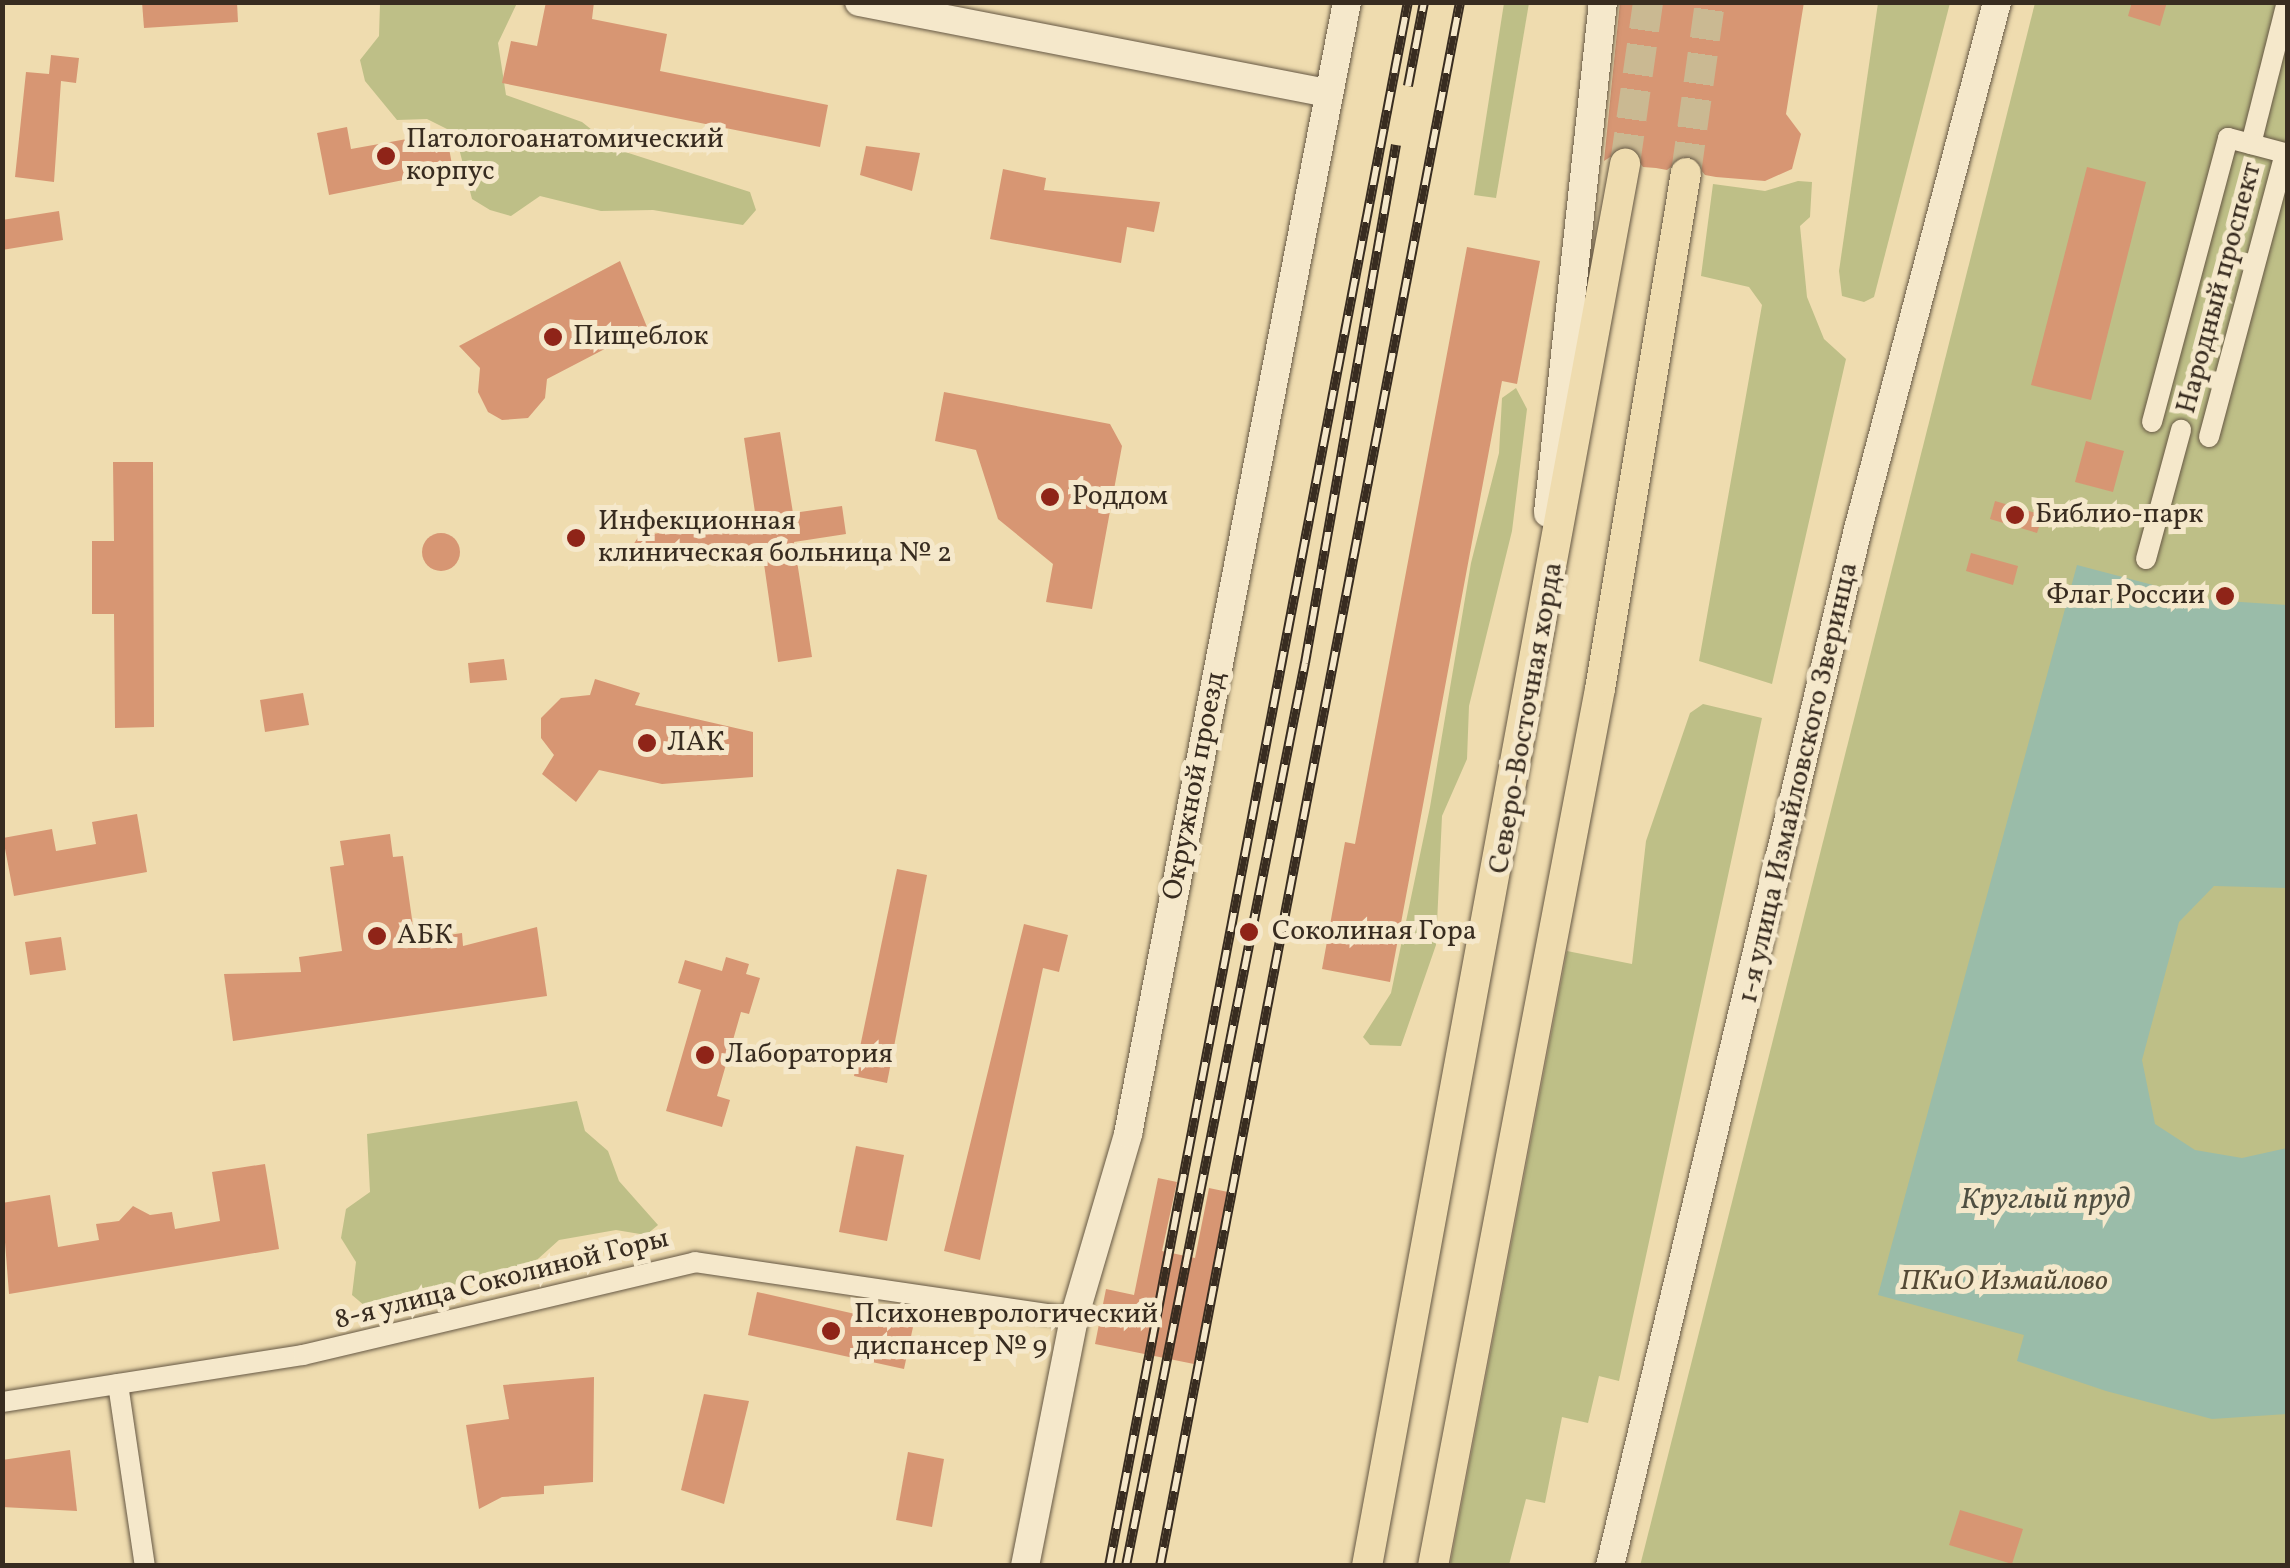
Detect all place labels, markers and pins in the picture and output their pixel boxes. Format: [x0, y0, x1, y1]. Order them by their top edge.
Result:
place label: Патологоанатомический корпус [406, 123, 724, 189]
marker: Патологоанатомический корпус [375, 145, 397, 167]
place label: Пищеблок [573, 320, 708, 354]
marker: Пищеблок [542, 326, 564, 348]
place label: Роддом [1072, 480, 1168, 514]
marker: Роддом [1037, 484, 1063, 510]
place label: Библио-парк [2035, 498, 2203, 532]
marker: Библио-парк [2004, 504, 2026, 526]
place label: Инфекционная клиническая больница № 2 [598, 505, 952, 571]
marker: Инфекционная клиническая больница № 2 [563, 525, 589, 551]
place label: Флаг России [2046, 579, 2205, 613]
marker: Флаг России [2214, 585, 2236, 607]
place label: ЛАК [667, 726, 725, 760]
marker: ЛАК [636, 732, 658, 754]
place label: Соколиная Гора [1272, 915, 1477, 949]
place label: АБК [397, 919, 453, 953]
marker: Соколиная Гора [1236, 919, 1262, 945]
marker: АБК [366, 925, 388, 947]
place label: Лаборатория [725, 1038, 893, 1072]
marker: Лаборатория [694, 1044, 716, 1066]
place label: Психоневрологический диспансер № 9 [854, 1298, 1158, 1364]
marker: Психоневрологический диспансер № 9 [818, 1318, 844, 1344]

